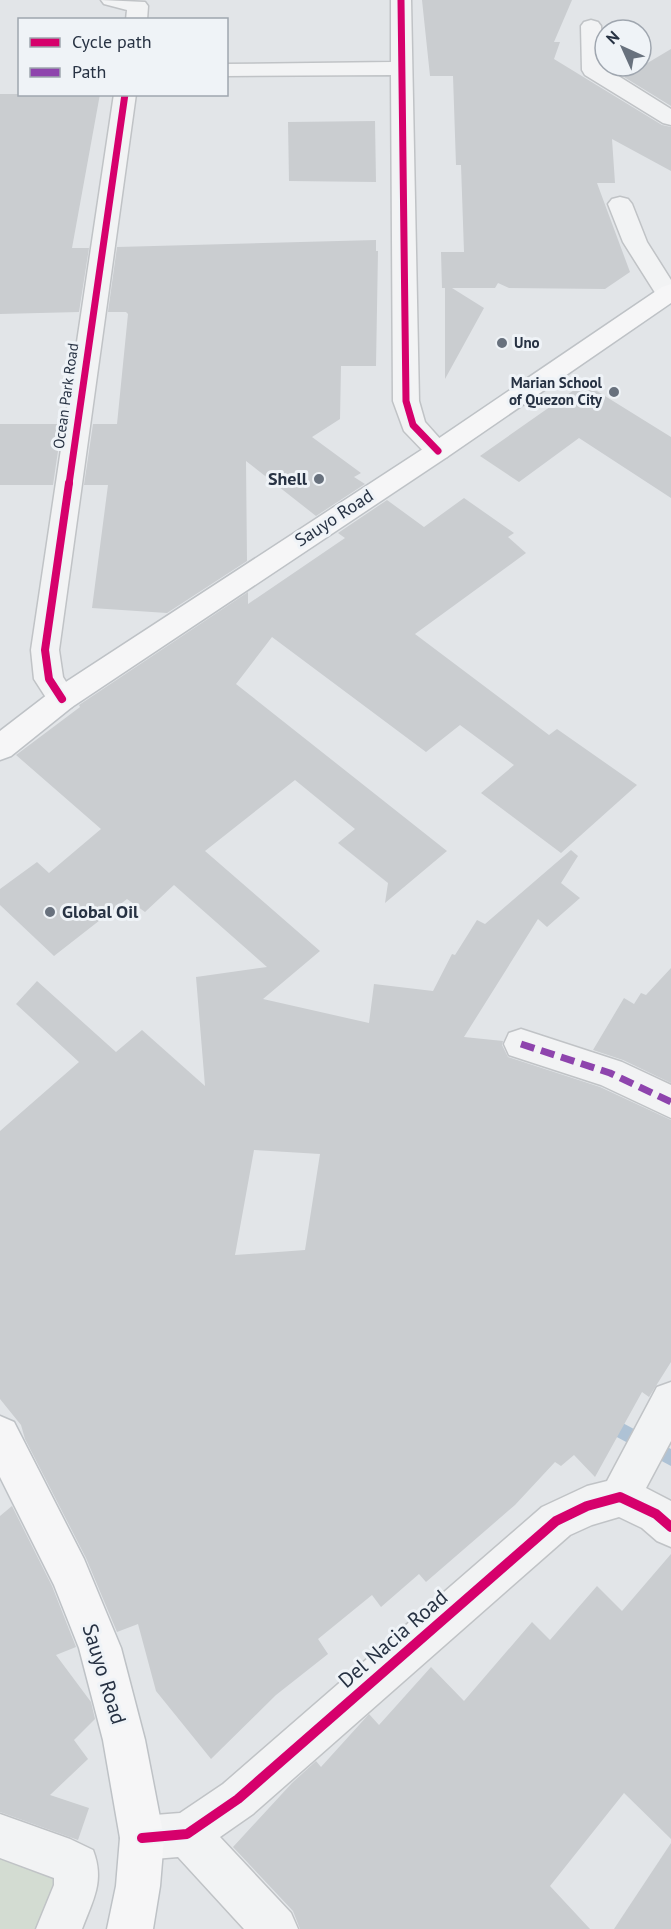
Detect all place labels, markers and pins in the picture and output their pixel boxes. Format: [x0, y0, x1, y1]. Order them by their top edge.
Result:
place label: Uno [514, 333, 540, 352]
marker: Uno [495, 336, 509, 350]
place label: Marian School of Quezon City [509, 373, 603, 409]
marker: Marian School of Quezon City [607, 385, 621, 399]
place label: Shell [268, 467, 308, 490]
marker: Shell [312, 472, 326, 486]
place label: Global Oil [62, 900, 139, 923]
marker: Global Oil [43, 905, 57, 919]

